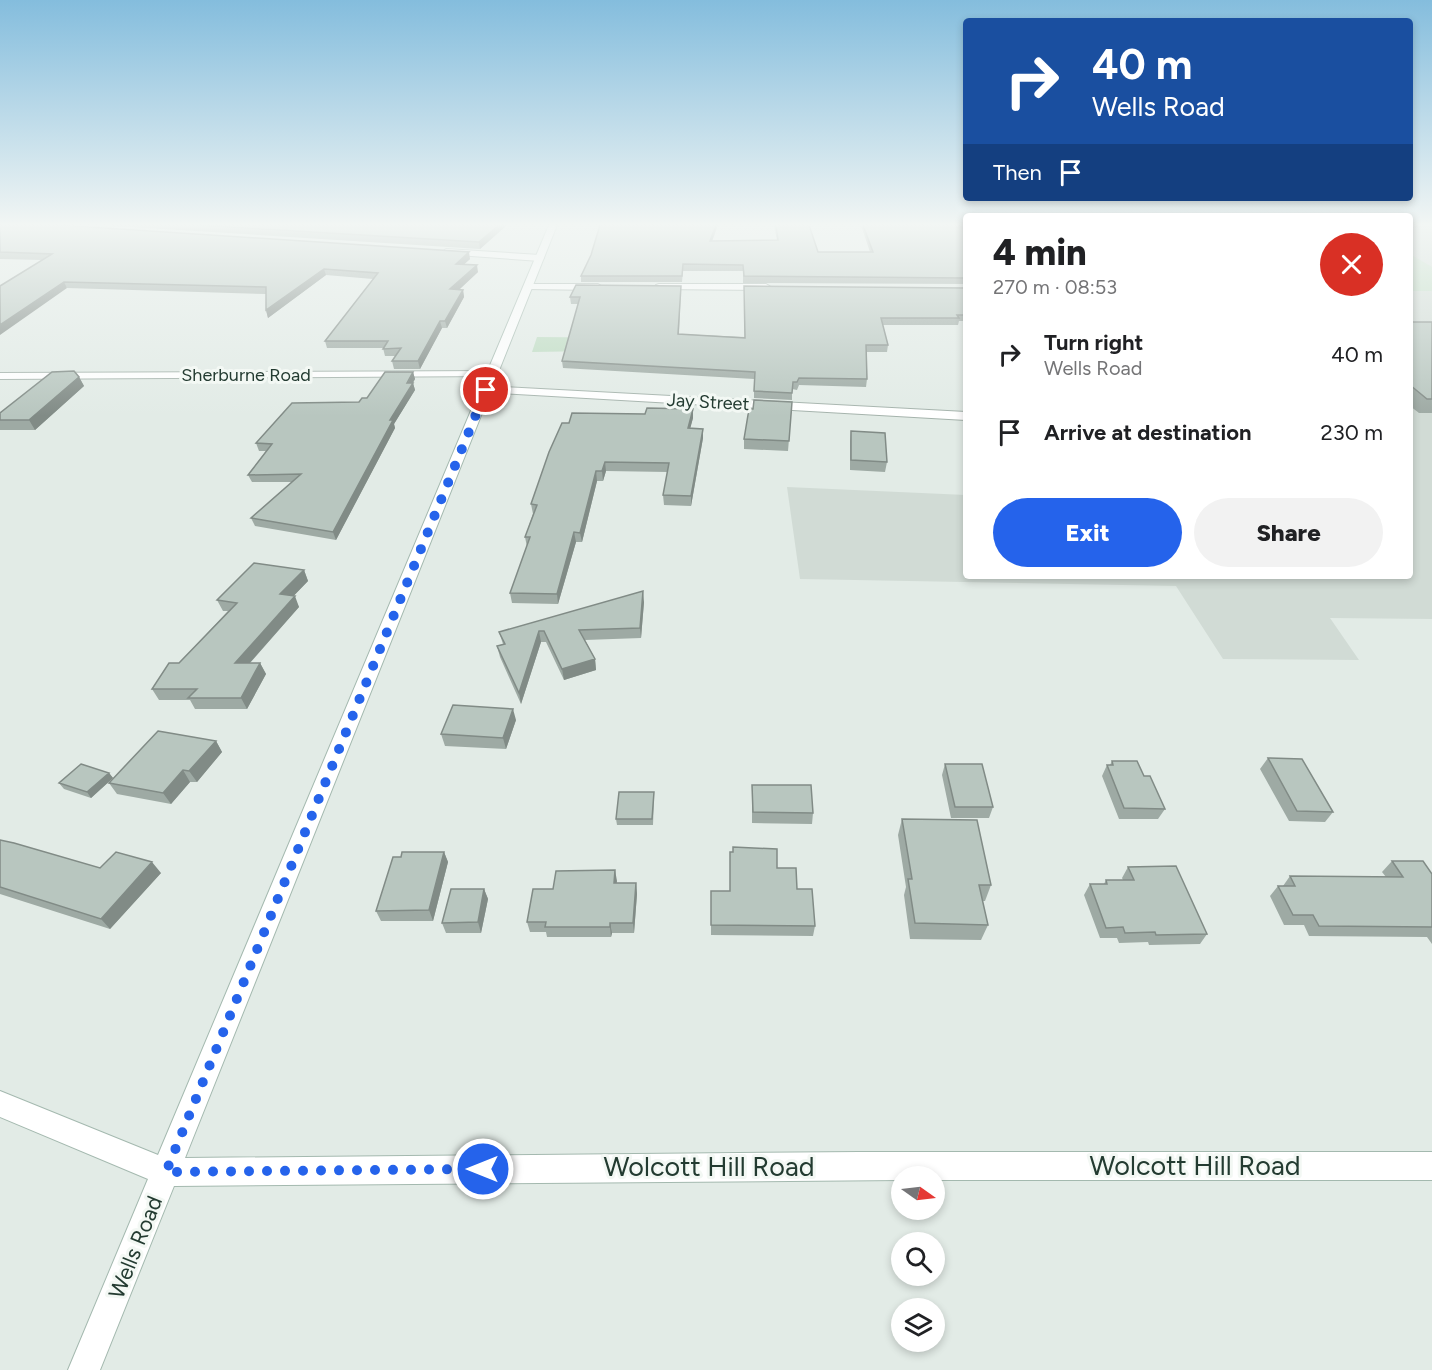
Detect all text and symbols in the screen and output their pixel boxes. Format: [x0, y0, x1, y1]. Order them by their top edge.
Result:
text: 40 m [1092, 39, 1192, 90]
icon: right [993, 42, 1071, 120]
text: Wells Road [1092, 90, 1225, 123]
icon: arrive [1054, 156, 1087, 189]
text: Then [993, 159, 1042, 186]
text: 4 min [993, 231, 1087, 274]
button: close [1320, 233, 1383, 296]
text: 270 m · 08:53 [993, 275, 1117, 299]
text: Turn right [1044, 329, 1143, 356]
icon: right [993, 338, 1026, 371]
text: 40 m [1331, 341, 1383, 368]
text: Wells Road [1044, 356, 1142, 380]
street label: Sherburne Road [181, 364, 311, 386]
pin [460, 364, 511, 415]
icon: arrive [469, 373, 502, 406]
street label: Jay Street [666, 389, 750, 415]
icon: arrive [993, 416, 1026, 449]
text: Arrive at destination [1044, 419, 1252, 446]
text: 230 m [1320, 419, 1383, 446]
button: Exit [993, 498, 1182, 567]
button: Share [1194, 498, 1383, 567]
position arrow [451, 1137, 515, 1201]
street label: Wolcott Hill Road [1089, 1149, 1301, 1182]
street label: Wolcott Hill Road [603, 1150, 815, 1183]
north arrow [891, 1166, 945, 1220]
map controls [891, 1166, 945, 1352]
street label: Wells Road [103, 1192, 168, 1302]
button: search [891, 1232, 945, 1286]
button: layers [891, 1298, 945, 1352]

